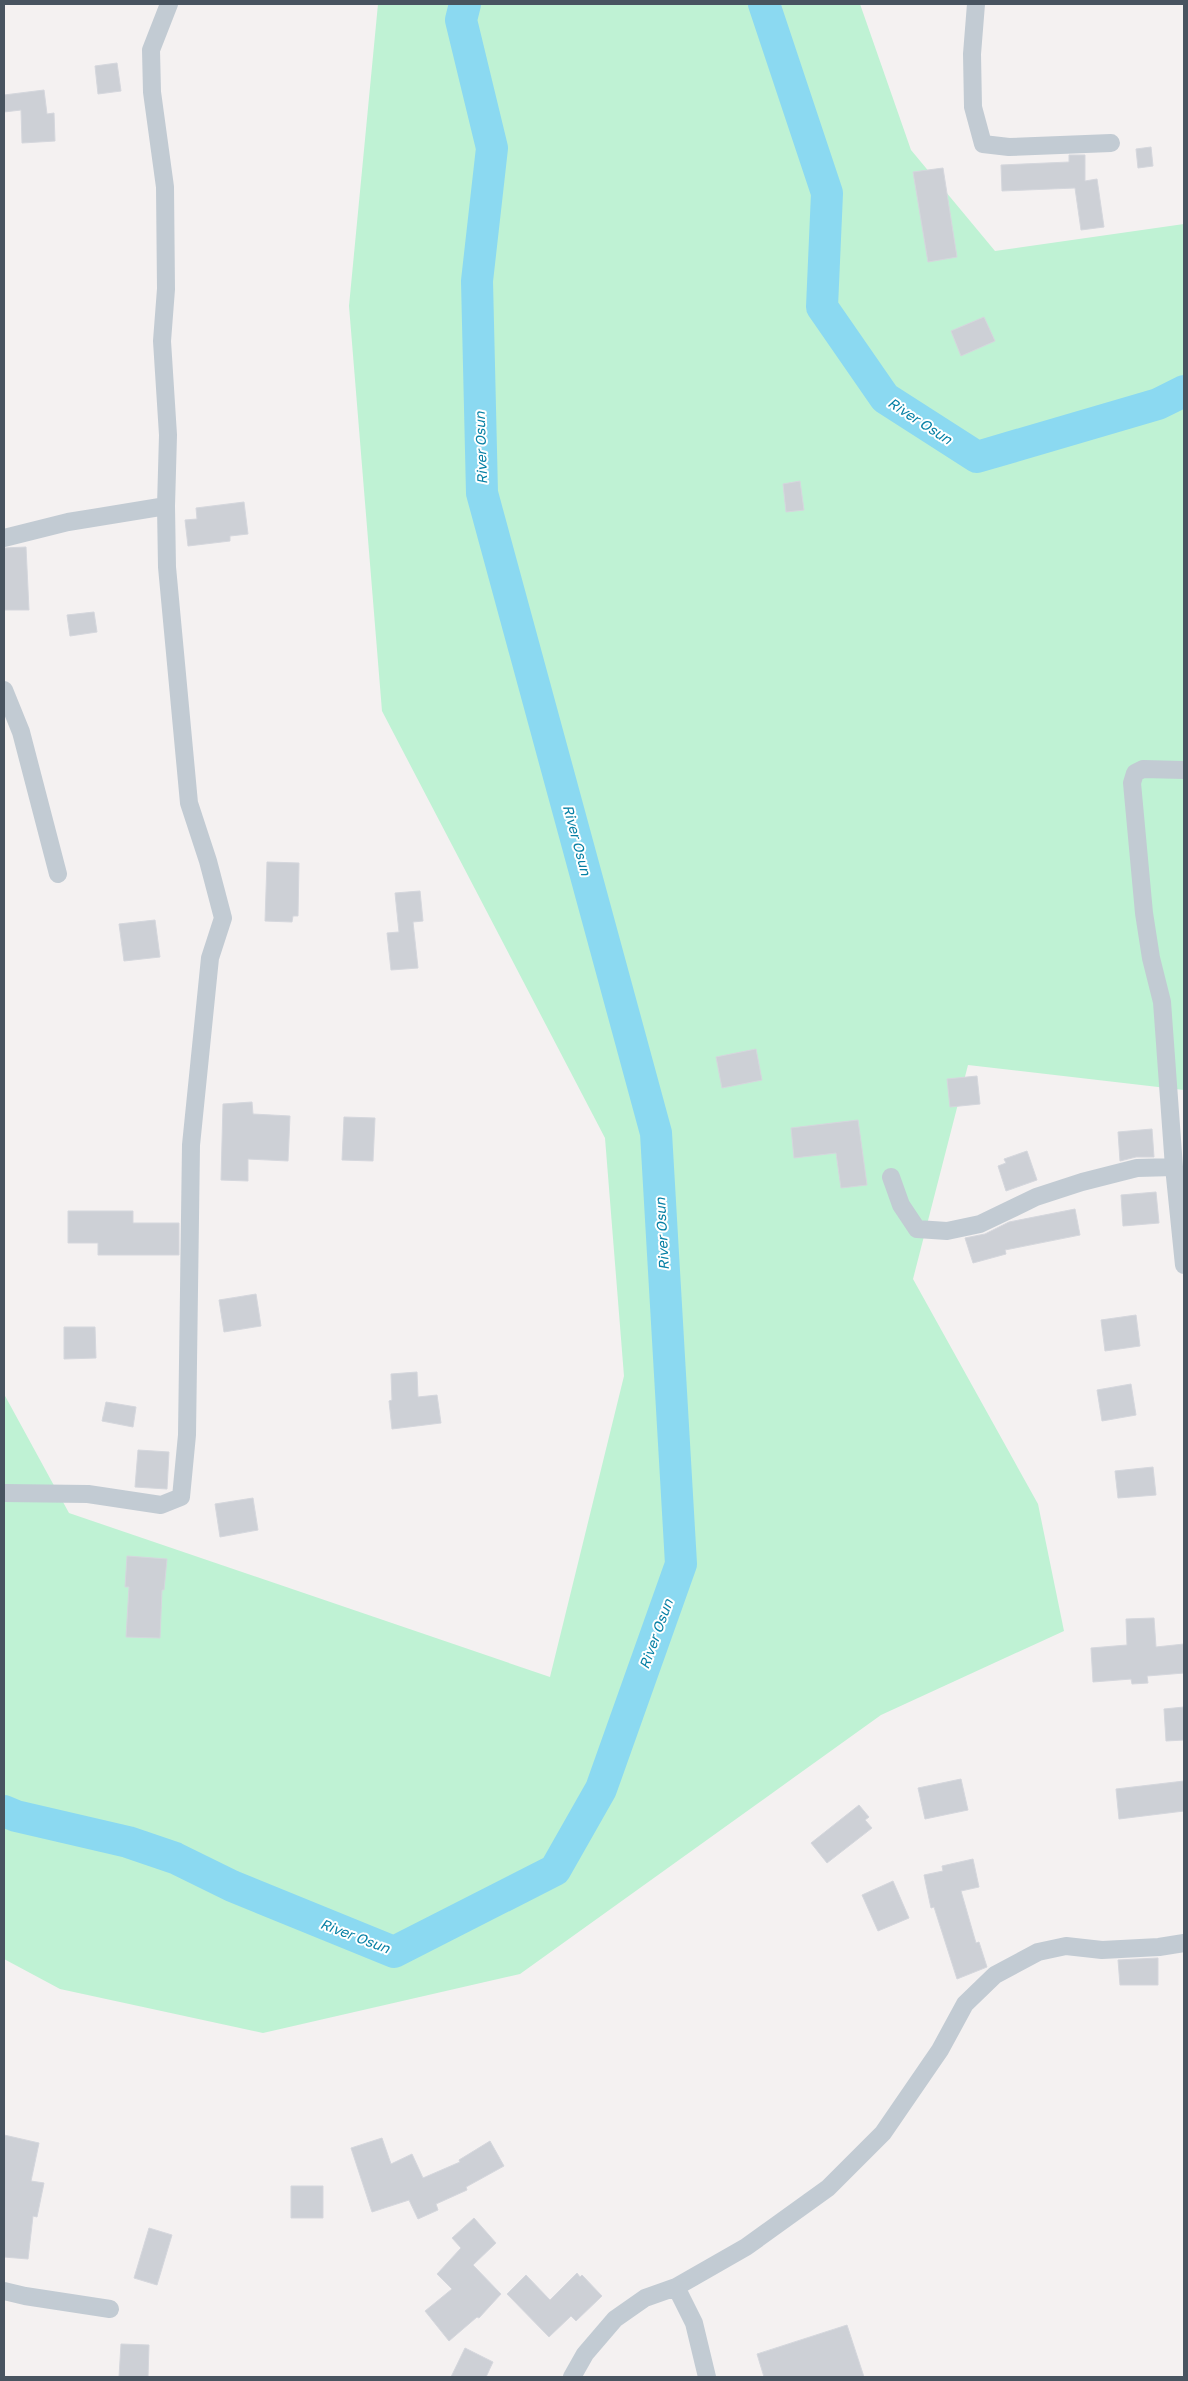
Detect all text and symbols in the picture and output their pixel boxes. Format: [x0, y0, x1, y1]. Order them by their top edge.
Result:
water label: River Osun [885, 394, 957, 448]
water label: River Osun [471, 410, 490, 485]
water label: River Osun [560, 803, 595, 879]
water label: River Osun [651, 1196, 672, 1271]
water label: River Osun [635, 1595, 676, 1671]
water label: River Osun [318, 1915, 393, 1957]

